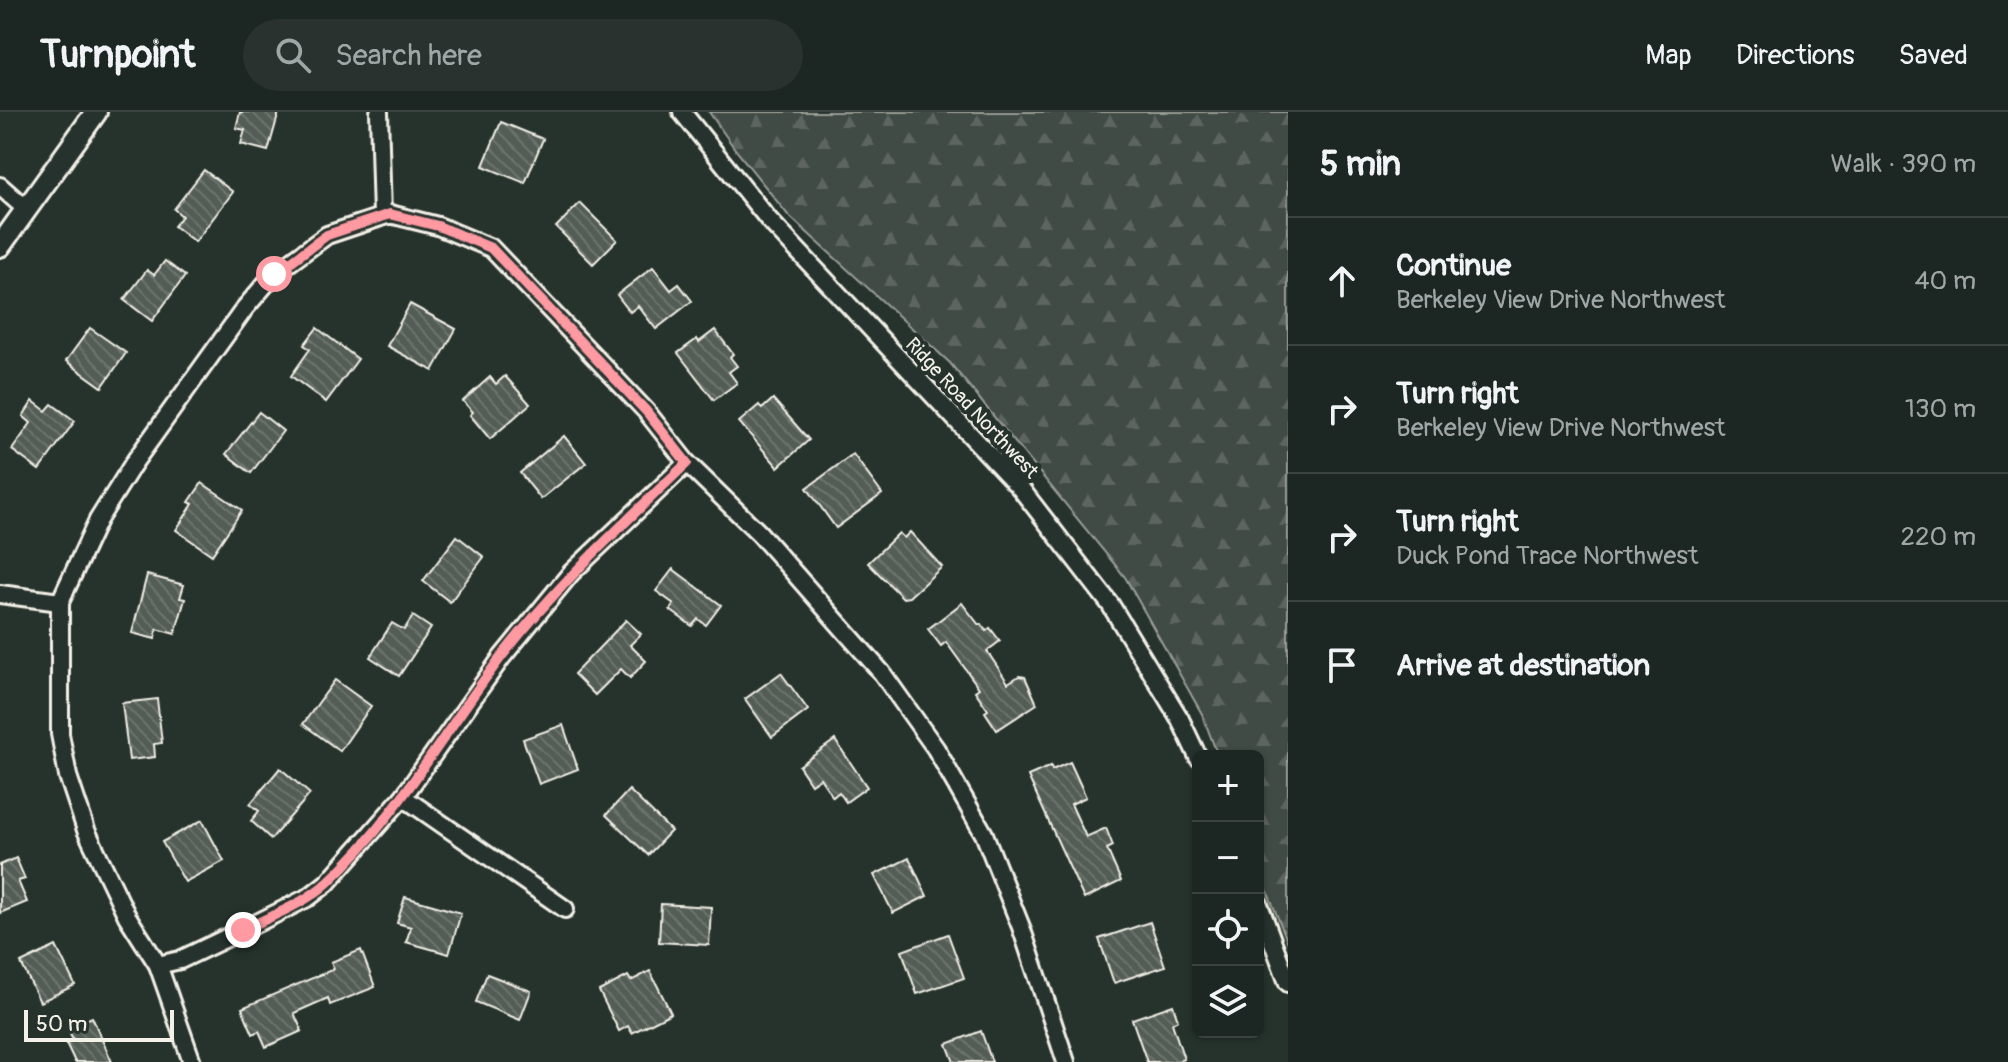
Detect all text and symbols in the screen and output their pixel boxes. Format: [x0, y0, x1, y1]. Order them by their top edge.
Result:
search box [243, 19, 803, 91]
text: Turnpoint [40, 31, 195, 79]
icon: search [271, 33, 315, 77]
text: Search here [335, 37, 482, 74]
text: Map [1645, 38, 1692, 73]
text: Directions [1736, 38, 1855, 73]
text: Saved [1899, 38, 1968, 73]
text: 5 min [1320, 143, 1401, 186]
text: Walk · 390 m [1831, 148, 1976, 180]
text: Continue [1396, 247, 1511, 284]
route start [256, 256, 292, 292]
icon: ahead [1320, 259, 1364, 303]
text: 40 m [1914, 265, 1976, 297]
text: Berkeley View Drive Northwest [1396, 284, 1726, 316]
street label: Ridge Road Northwest [900, 332, 1045, 485]
text: Turn right [1396, 375, 1519, 412]
icon: right [1320, 387, 1364, 431]
text: 130 m [1905, 393, 1976, 425]
text: Berkeley View Drive Northwest [1396, 412, 1726, 444]
text: Turn right [1396, 503, 1519, 540]
icon: right [1320, 515, 1364, 559]
text: 220 m [1900, 521, 1976, 553]
text: Duck Pond Trace Northwest [1396, 540, 1698, 572]
icon: arrive [1320, 643, 1364, 687]
text: Arrive at destination [1396, 647, 1650, 684]
map controls [1192, 750, 1264, 1038]
button: + [1192, 750, 1264, 822]
button: − [1192, 822, 1264, 894]
button: locate [1192, 894, 1264, 966]
route end [225, 912, 261, 948]
button: layers [1192, 966, 1264, 1038]
scale bar [24, 1006, 174, 1042]
text: 50 m [36, 1010, 87, 1038]

